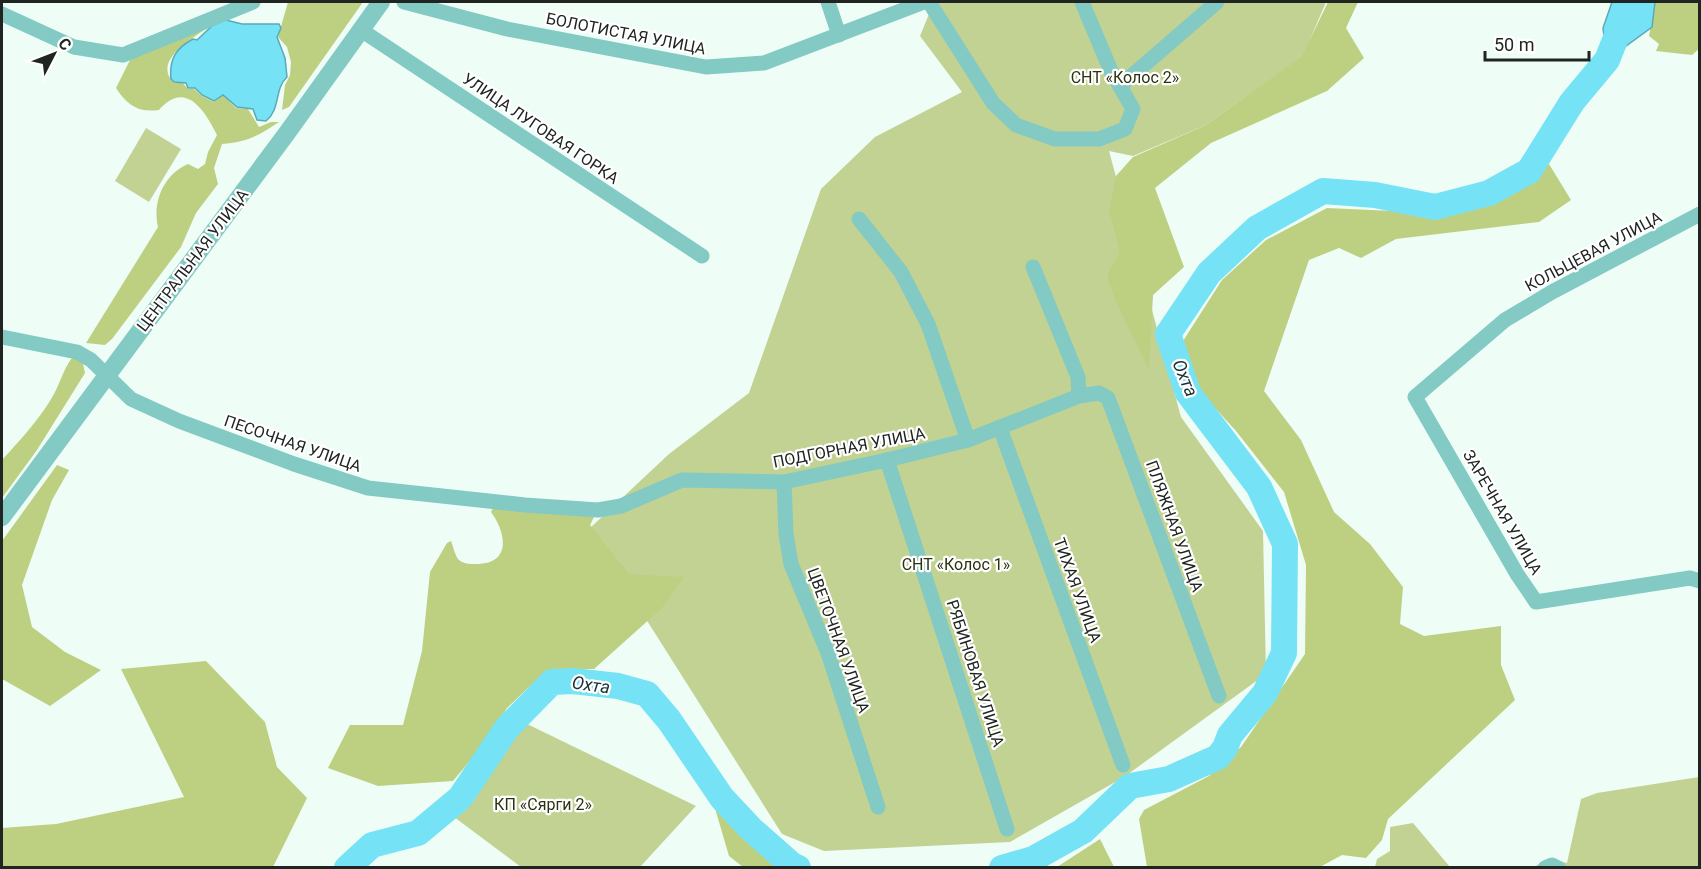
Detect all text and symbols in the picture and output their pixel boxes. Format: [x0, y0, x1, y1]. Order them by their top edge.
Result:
street label: БОЛОТИСТАЯ УЛИЦА [544, 9, 708, 58]
north arrow [24, 24, 84, 84]
scale bar [1485, 24, 1588, 62]
text: С [54, 34, 75, 55]
text: 50 m [1494, 34, 1534, 55]
park label: СНТ «Колос 2» [1071, 68, 1179, 87]
street label: УЛИЦА ЛУГОВАЯ ГОРКА [459, 69, 623, 188]
street label: ЦЕНТРАЛЬНАЯ УЛИЦА [133, 185, 252, 335]
street label: КОЛЬЦЕВАЯ УЛИЦА [1522, 207, 1665, 296]
water label: Охта [1168, 356, 1203, 400]
street label: ПЕСОЧНАЯ УЛИЦА [222, 411, 364, 476]
street label: ПОДГОРНАЯ УЛИЦА [771, 423, 927, 472]
street label: ЗАРЕЧНАЯ УЛИЦА [1459, 446, 1546, 578]
street label: ПЛЯЖНАЯ УЛИЦА [1142, 458, 1207, 595]
street label: ТИХАЯ УЛИЦА [1050, 535, 1106, 646]
park label: СНТ «Колос 1» [902, 555, 1010, 574]
street label: ЦВЕТОЧНАЯ УЛИЦА [803, 565, 874, 716]
street label: РЯБИНОВАЯ УЛИЦА [943, 597, 1008, 750]
water label: Охта [571, 671, 612, 698]
park label: КП «Сярги 2» [494, 795, 592, 814]

